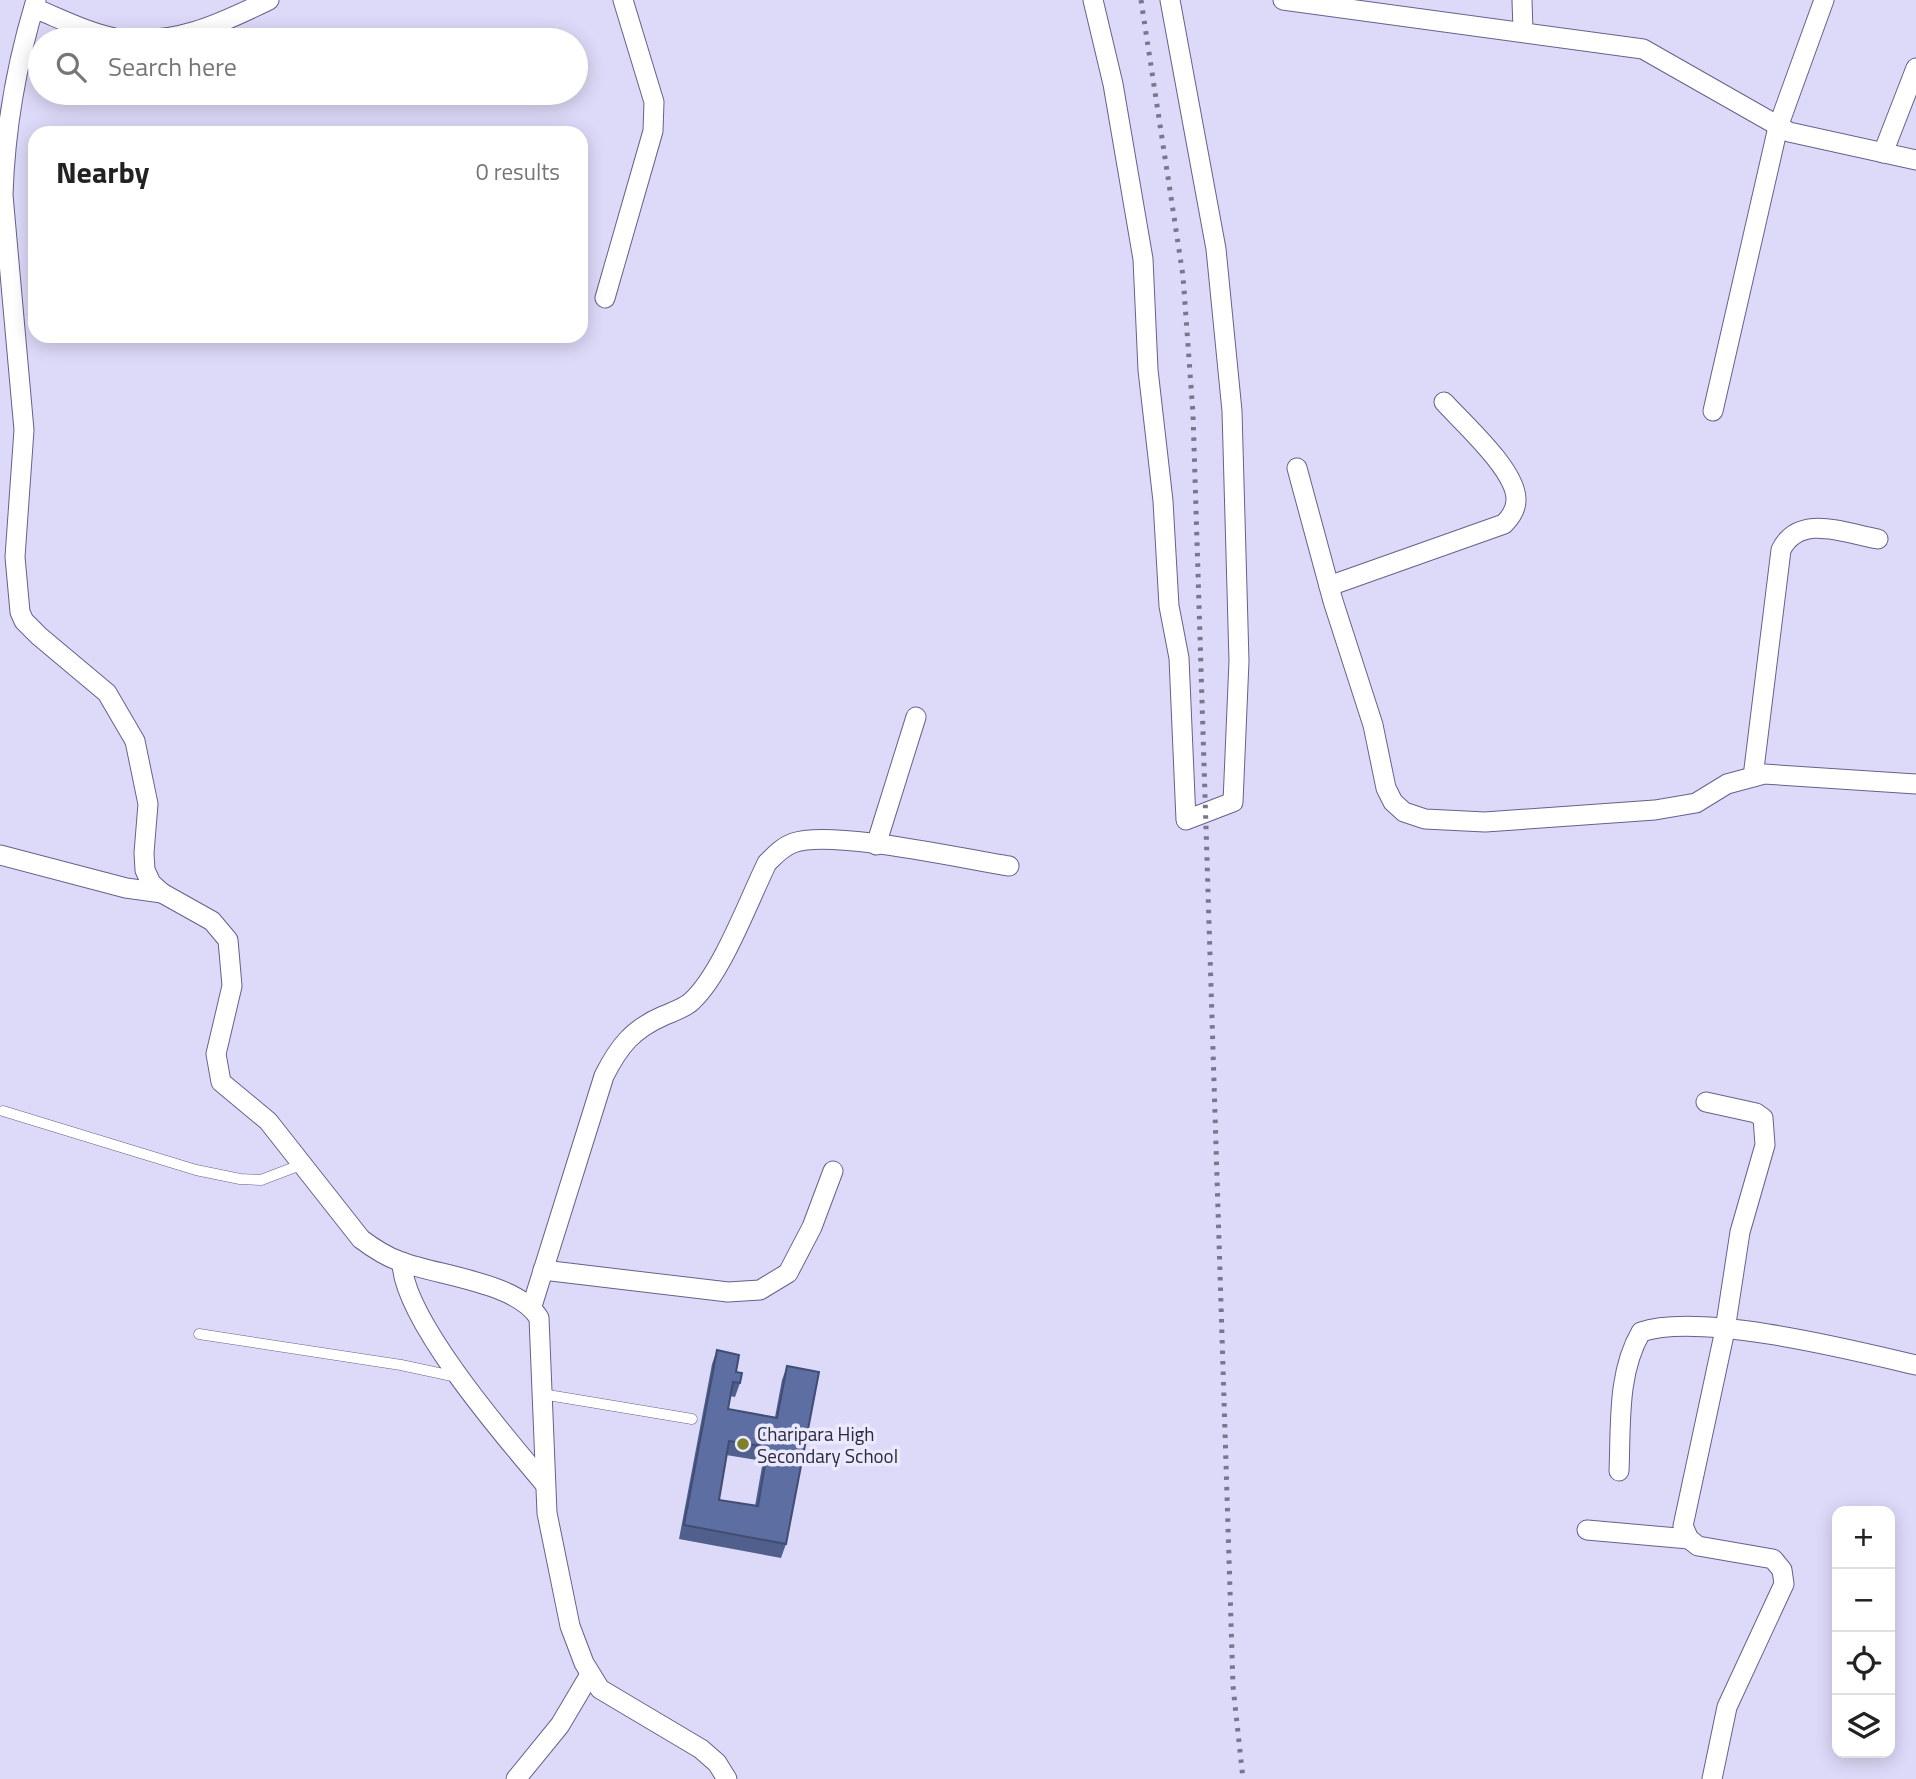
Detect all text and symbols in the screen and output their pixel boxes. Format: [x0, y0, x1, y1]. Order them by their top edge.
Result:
search box [28, 28, 588, 105]
text: Search here [108, 47, 237, 86]
icon: search [52, 48, 90, 86]
text: Nearby [56, 149, 149, 195]
text: 0 results [476, 154, 560, 189]
place label: Charipara High Secondary School [757, 1419, 898, 1470]
marker: Charipara High Secondary School [735, 1436, 751, 1452]
map controls [1832, 1506, 1895, 1758]
button: + [1832, 1506, 1895, 1569]
button: − [1832, 1569, 1895, 1632]
button: locate [1832, 1632, 1895, 1695]
button: layers [1832, 1695, 1895, 1758]

